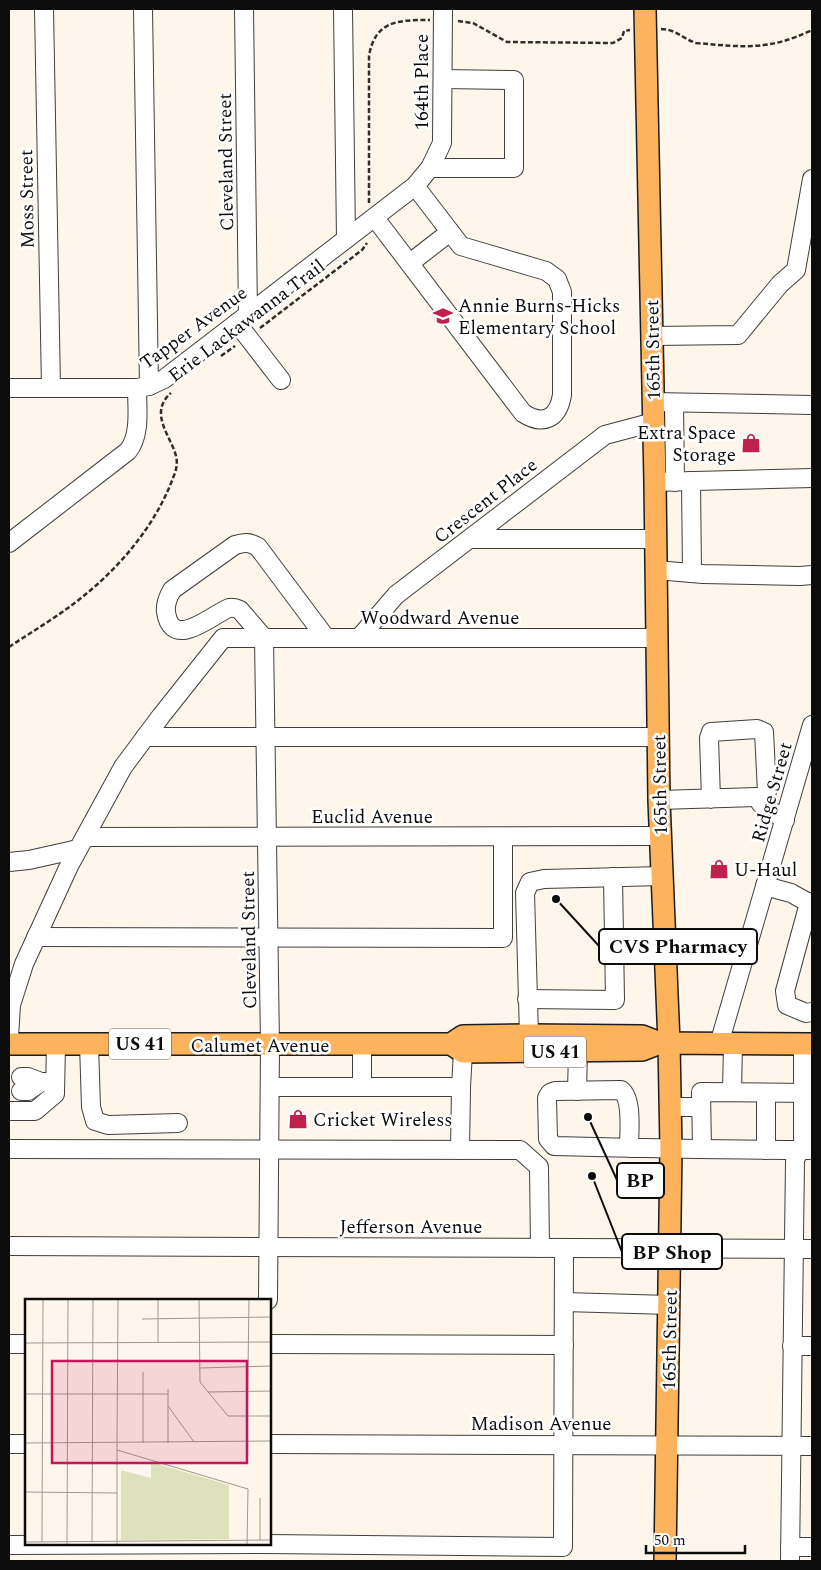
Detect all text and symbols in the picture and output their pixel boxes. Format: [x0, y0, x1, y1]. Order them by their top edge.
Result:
street label: 164th Place [408, 34, 437, 130]
street label: Cleveland Street [211, 92, 242, 231]
street label: Moss Street [12, 149, 43, 249]
street label: Erie Lackawanna Trail [162, 252, 332, 390]
street label: Tapper Avenue [134, 279, 254, 377]
place label: Annie Burns-Hicks Elementary School [458, 292, 620, 343]
street label: 165th Street [638, 299, 669, 401]
school or university icon: Annie Burns-Hicks Elementary School [432, 305, 454, 327]
place label: Extra Space Storage [637, 419, 736, 470]
shop icon: Extra Space Storage [740, 432, 762, 454]
street label: Crescent Place [428, 451, 544, 551]
street label: Woodward Avenue [361, 604, 519, 633]
street label: 165th Street [645, 734, 676, 836]
street label: Ridge Street [744, 739, 801, 846]
street label: Euclid Avenue [311, 803, 433, 832]
place label: U-Haul [734, 856, 797, 885]
shop icon: U-Haul [708, 858, 730, 880]
street label: Cleveland Street [234, 870, 265, 1009]
callout: CVS Pharmacy [599, 929, 757, 964]
text: CVS Pharmacy [609, 932, 749, 962]
road number: US 41 [109, 1028, 171, 1060]
street label: Calumet Avenue [191, 1032, 329, 1061]
road number: US 41 [524, 1036, 586, 1068]
place label: Cricket Wireless [313, 1106, 452, 1135]
shop icon: Cricket Wireless [287, 1108, 309, 1130]
callout: BP [617, 1163, 664, 1198]
text: BP [626, 1166, 654, 1196]
street label: Jefferson Avenue [340, 1213, 482, 1242]
callout: BP Shop [622, 1234, 722, 1269]
text: BP Shop [632, 1238, 712, 1268]
street label: 165th Street [655, 1289, 686, 1391]
inset map [25, 1299, 271, 1545]
street label: Madison Avenue [470, 1410, 612, 1439]
scale bar [646, 1522, 745, 1554]
text: 50 m [654, 1529, 686, 1552]

